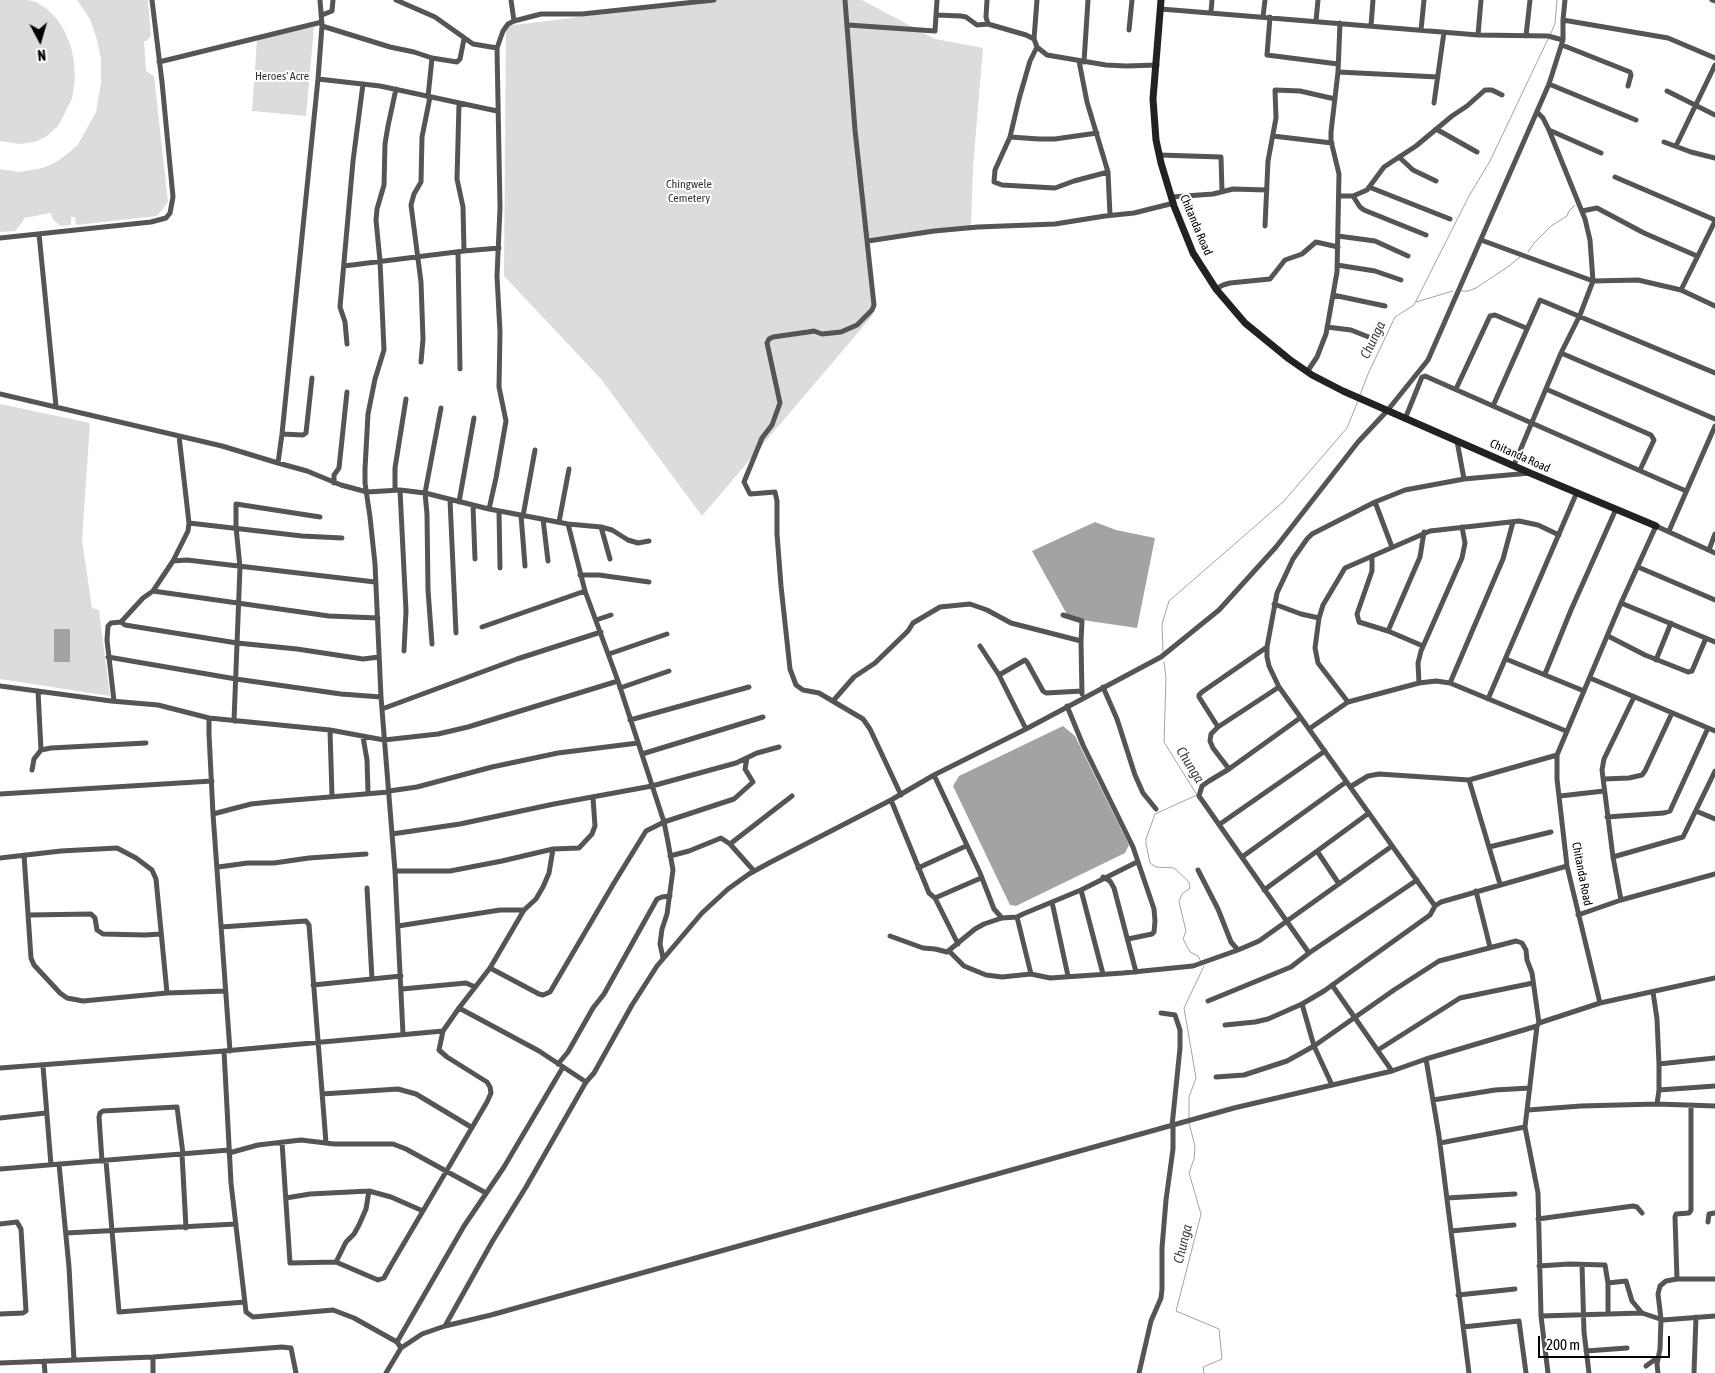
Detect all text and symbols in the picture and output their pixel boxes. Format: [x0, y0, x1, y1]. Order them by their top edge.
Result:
north arrow [15, 15, 65, 65]
text: N [37, 47, 47, 63]
park label: Heroes' Acre [255, 69, 309, 83]
park label: Chingwele Cemetery [666, 177, 712, 205]
street label: Chitanda Road [1177, 192, 1215, 258]
water label: Chunga [1357, 319, 1389, 361]
street label: Chitanda Road [1488, 436, 1552, 476]
water label: Chunga [1172, 744, 1208, 786]
street label: Chitanda Road [1569, 841, 1595, 907]
water label: Chunga [1170, 1223, 1196, 1265]
scale bar [1540, 1326, 1672, 1358]
text: 200 m [1546, 1336, 1580, 1353]

